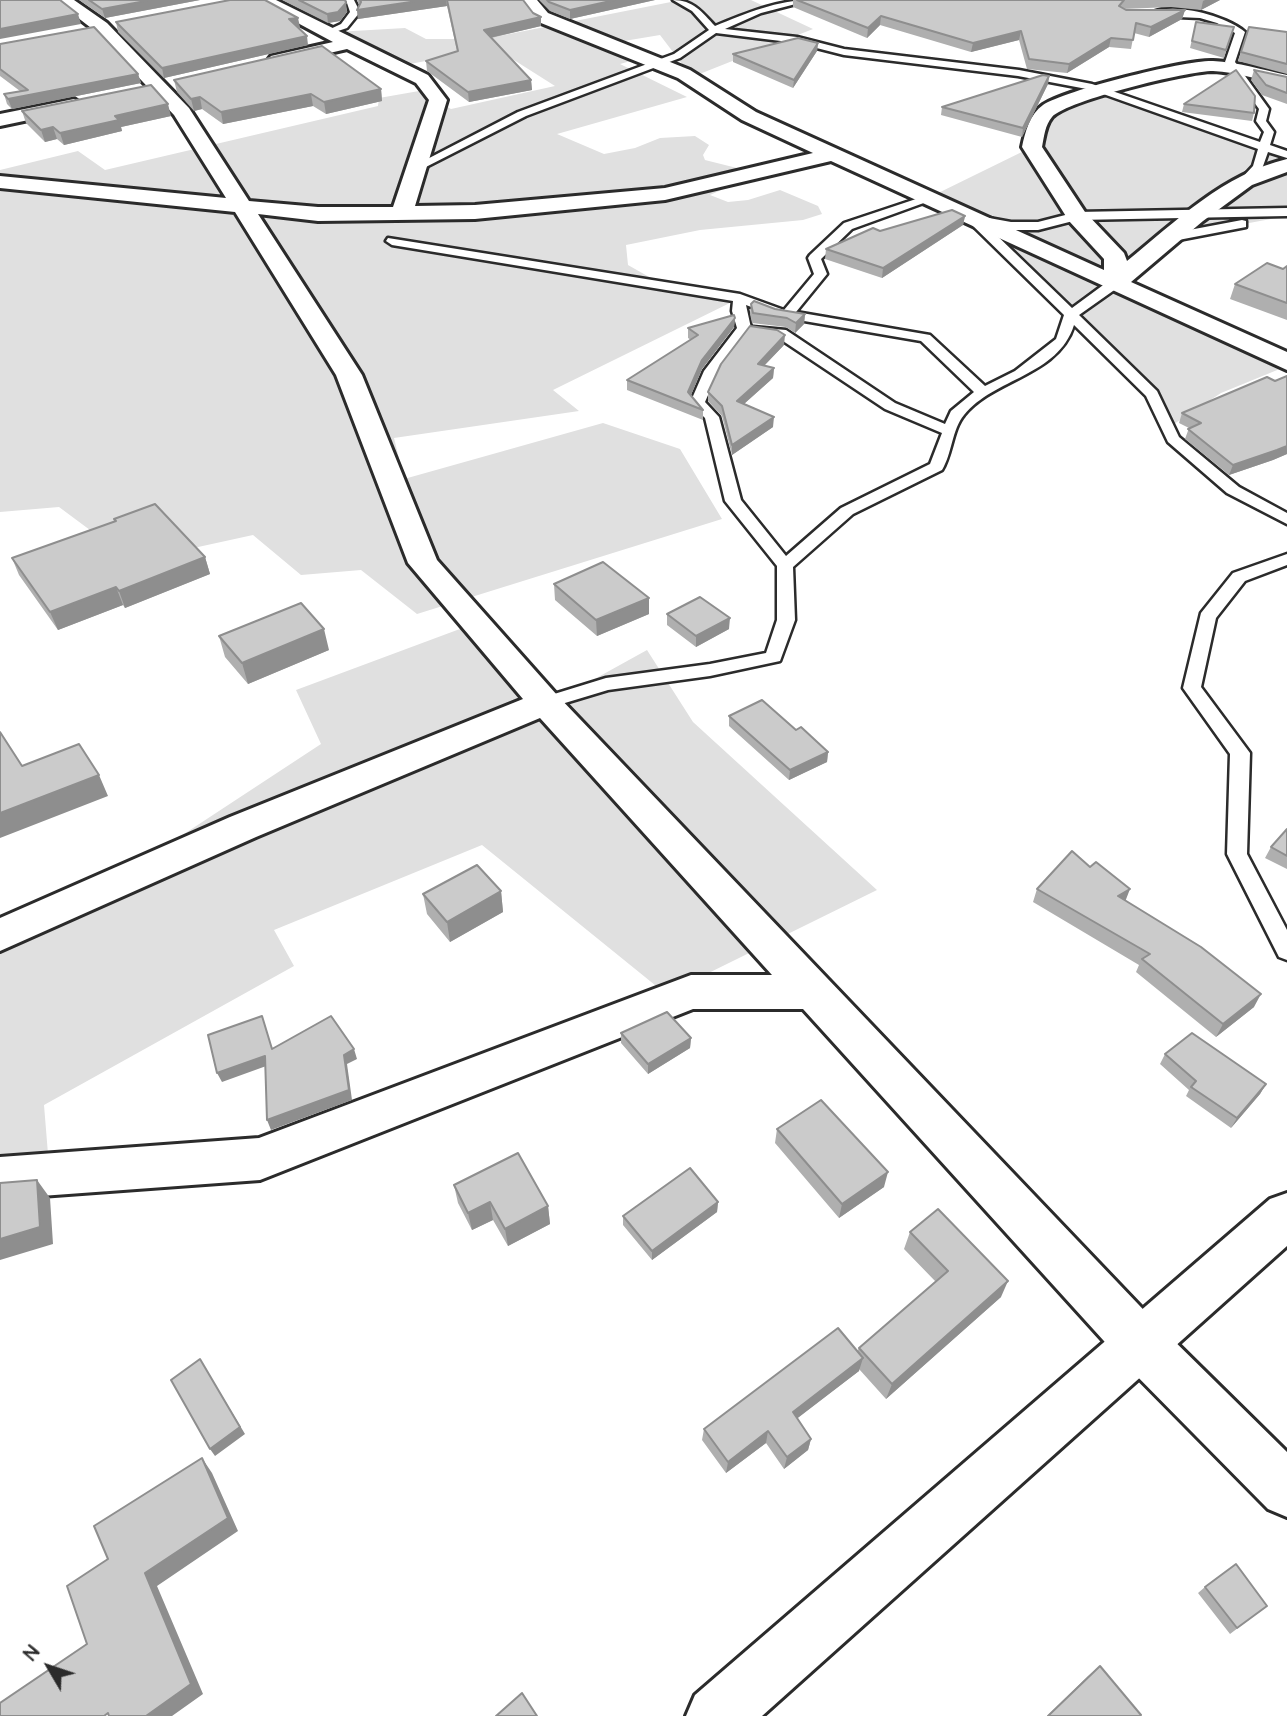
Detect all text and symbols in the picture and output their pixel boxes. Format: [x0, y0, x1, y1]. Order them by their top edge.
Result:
north arrow [14, 1632, 84, 1702]
text: N [18, 1640, 47, 1667]

